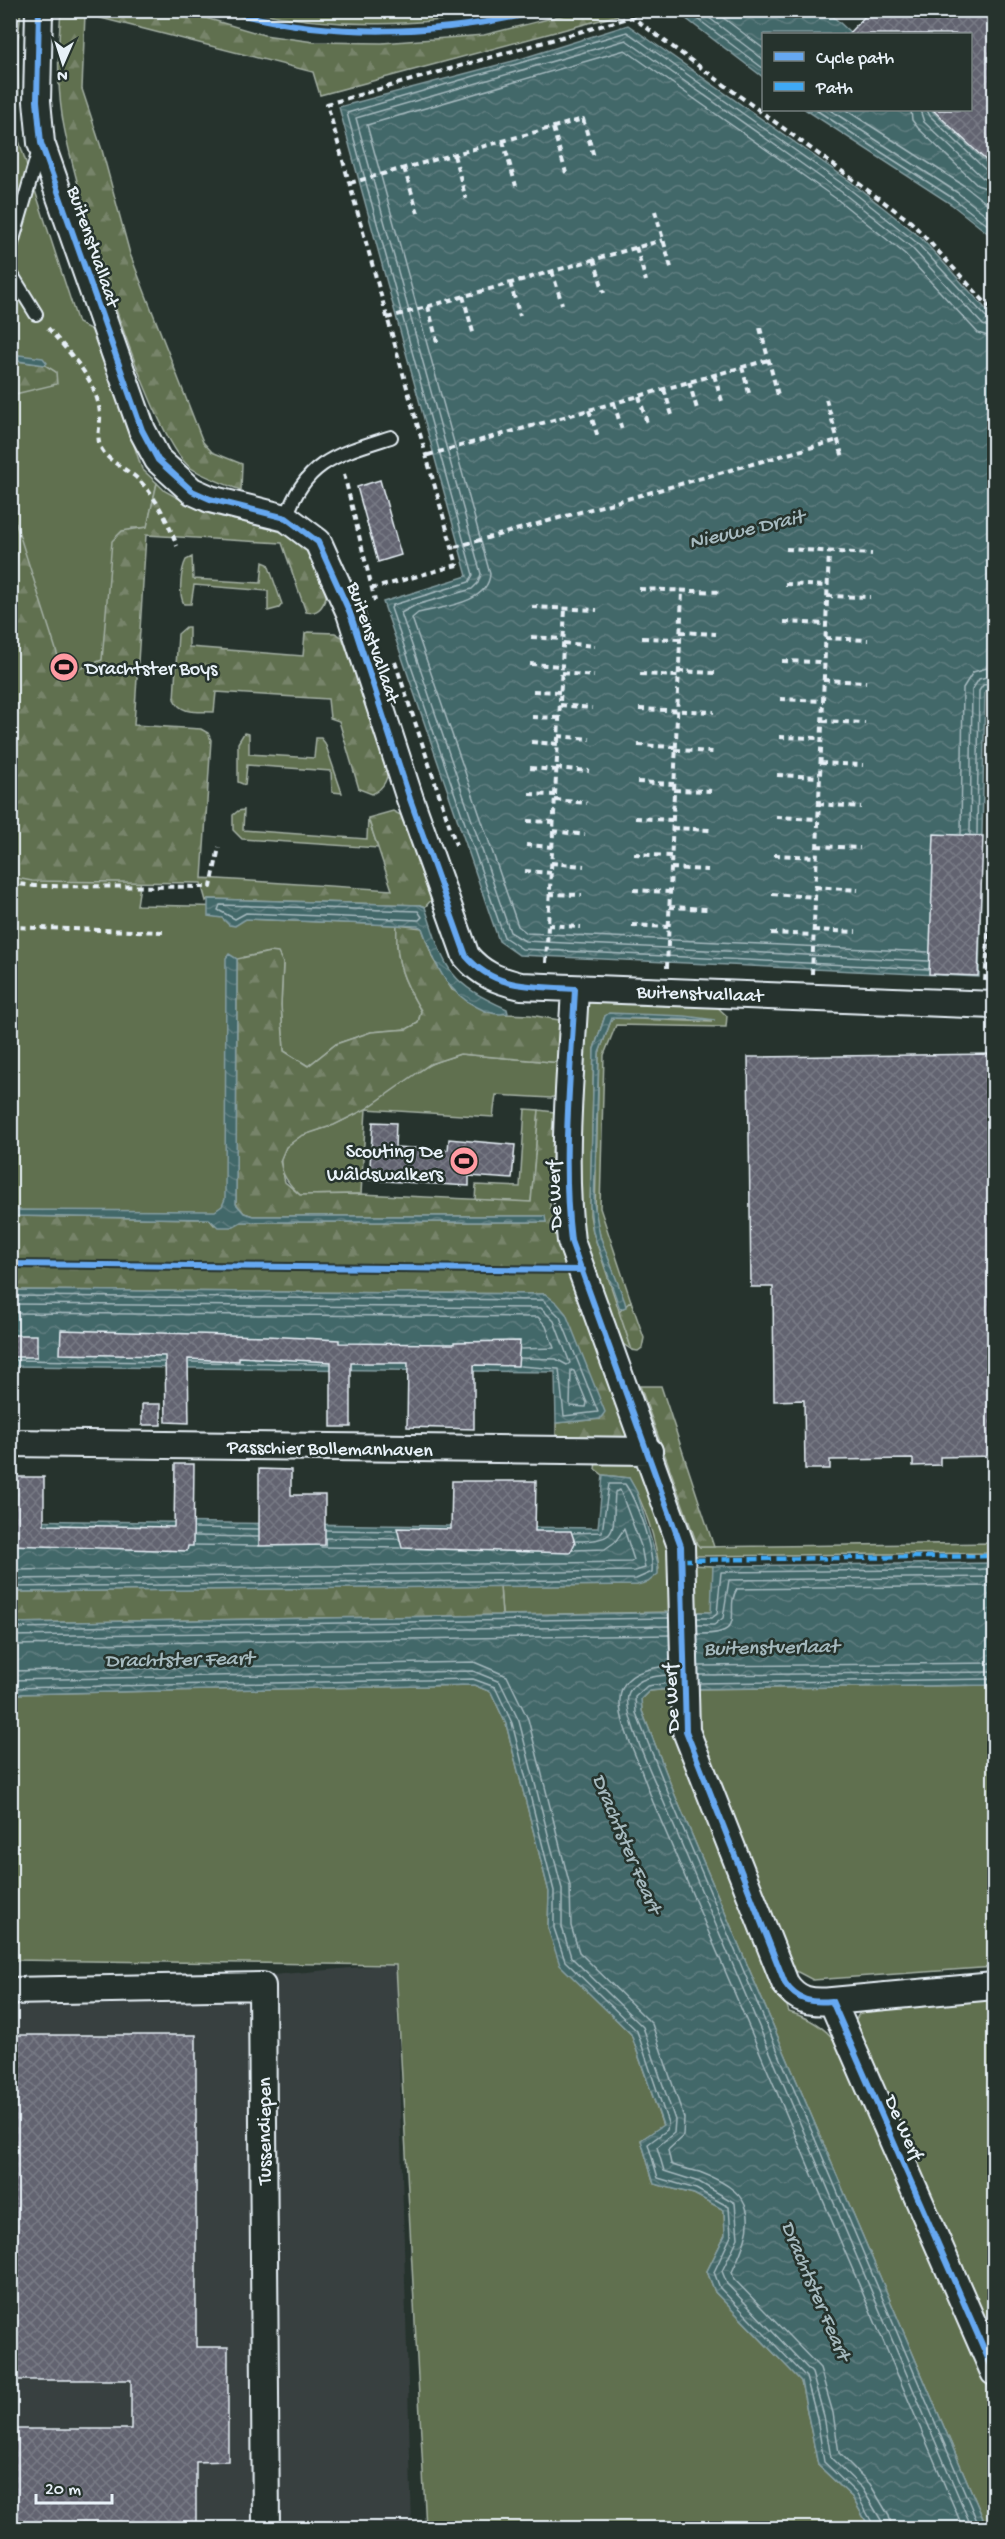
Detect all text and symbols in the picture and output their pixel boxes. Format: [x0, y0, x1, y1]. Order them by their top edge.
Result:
north arrow [33, 33, 93, 93]
legend [762, 33, 972, 111]
text: Cycle path [816, 49, 894, 70]
text: N [56, 65, 68, 84]
text: Path [815, 79, 853, 100]
street label: Buitenstvallaat [60, 183, 124, 312]
water label: Nieuwe Drait [687, 505, 810, 557]
street label: Buitenstvallaat [340, 579, 404, 708]
sports icon: Drachtster Boys [48, 651, 80, 683]
place label: Drachtster Boys [83, 659, 218, 682]
street label: Buitenstvallaat [635, 982, 765, 1009]
place label: Scouting De Wâldswalkers [327, 1142, 444, 1188]
sports icon: Scouting De Wâldswalkers [448, 1145, 480, 1177]
street label: De Werf [544, 1158, 569, 1232]
street label: Passchier Bollemanhaven [226, 1437, 434, 1464]
water label: Buitenstverlaat [703, 1636, 842, 1663]
water label: Drachtster Feart [105, 1648, 257, 1675]
street label: De Werf [660, 1661, 687, 1735]
water label: Drachtster Feart [584, 1771, 667, 1921]
street label: Tussendiepen [255, 2077, 278, 2186]
street label: De Werf [877, 2091, 927, 2166]
water label: Drachtster Feart [773, 2218, 856, 2368]
scale bar [36, 2467, 112, 2505]
text: 20 m [45, 2480, 81, 2501]

